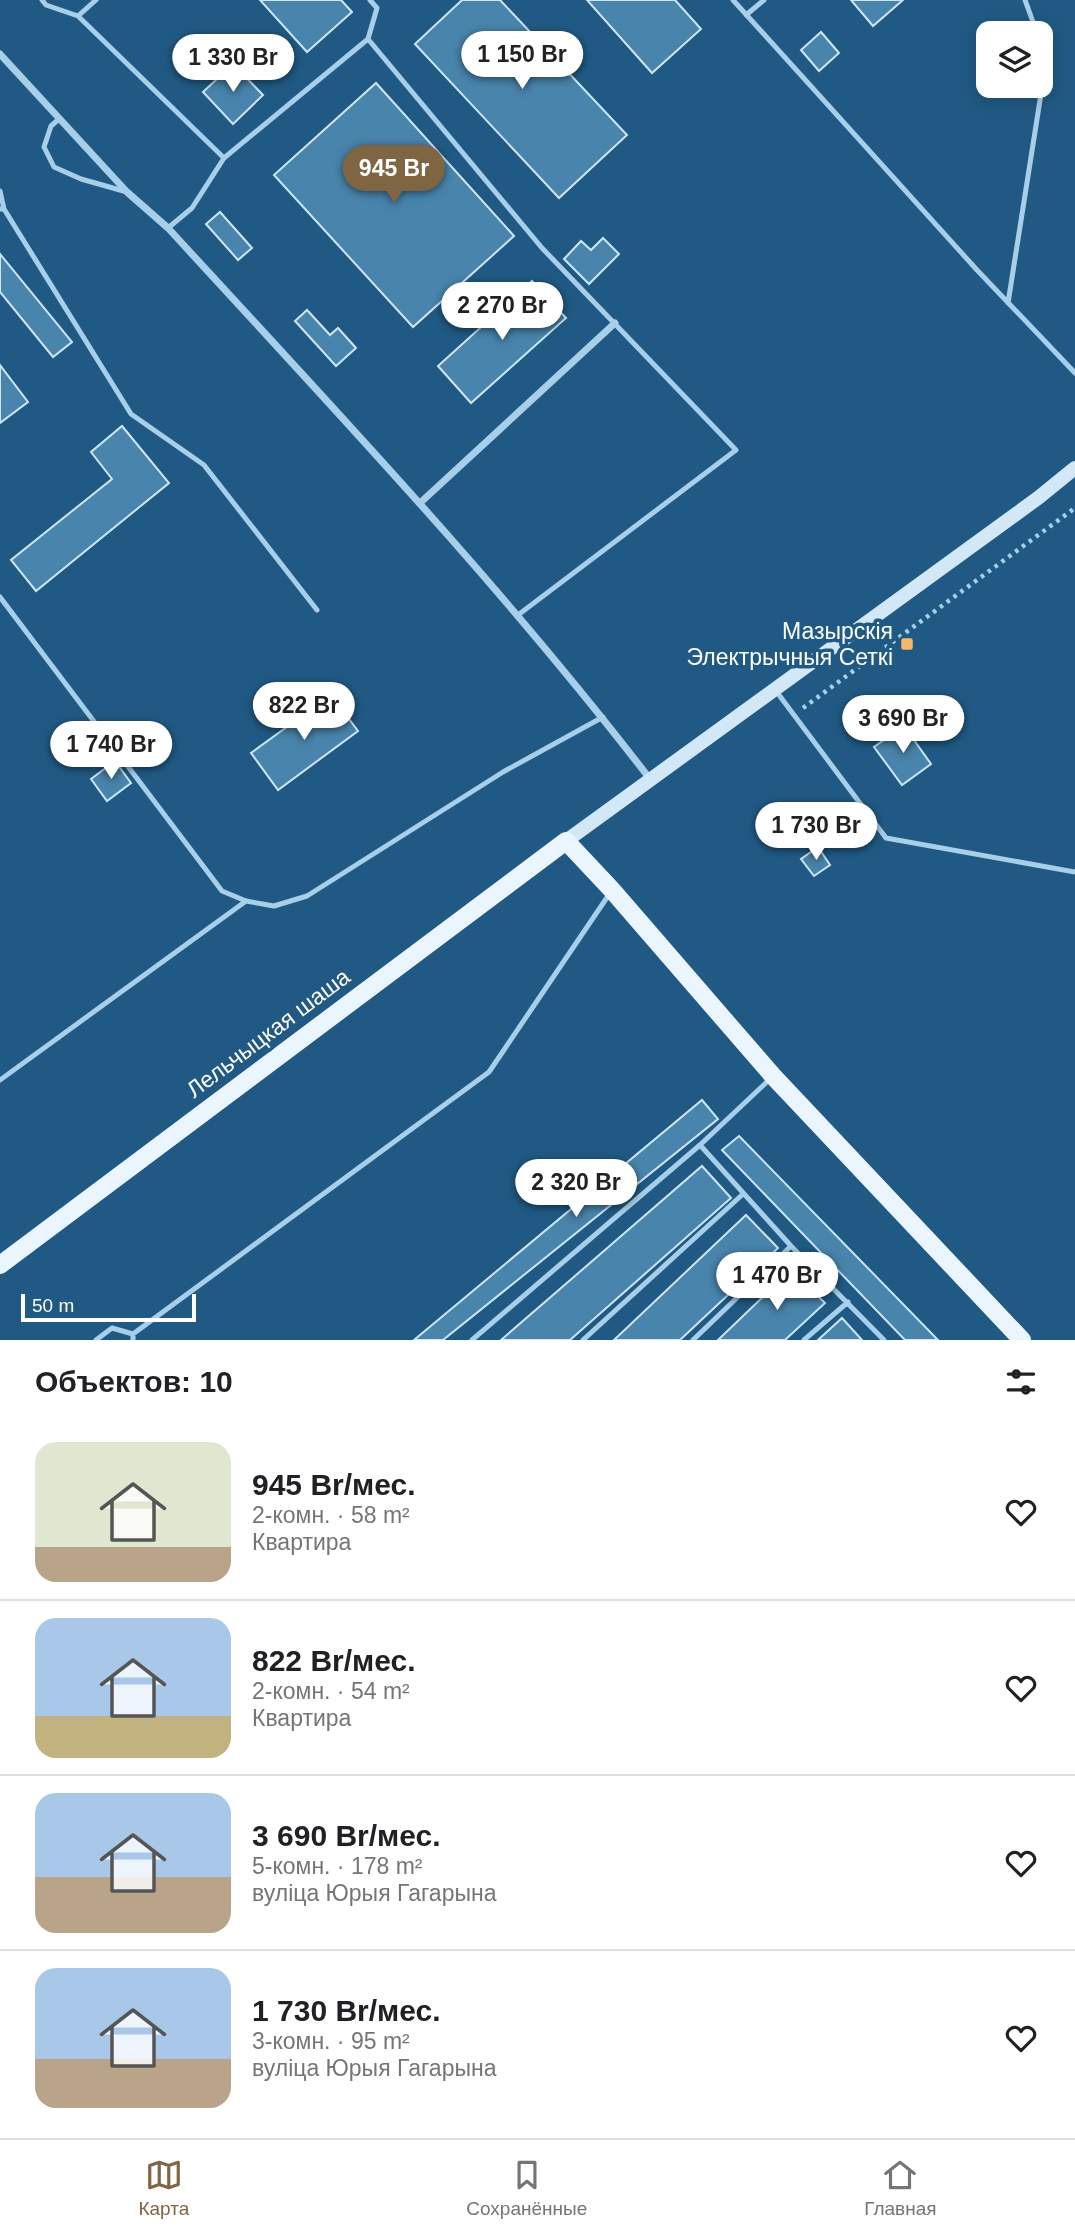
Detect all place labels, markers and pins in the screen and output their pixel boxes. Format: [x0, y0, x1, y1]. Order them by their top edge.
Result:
pin: 1 150 Br [450, 32, 594, 91]
pin: 1 330 Br [161, 34, 305, 94]
pin: 945 Br [337, 146, 451, 205]
pin: 2 270 Br [430, 282, 574, 342]
place label: Мазырскія Электрычныя Сеткі [686, 618, 893, 670]
marker: Мазырскія Электрычныя Сеткі [899, 636, 915, 652]
pin: 822 Br [247, 682, 361, 742]
pin: 3 690 Br [831, 696, 975, 755]
pin: 1 740 Br [39, 722, 183, 781]
pin: 1 730 Br [744, 802, 888, 862]
pin: 2 320 Br [504, 1160, 648, 1219]
pin: 1 470 Br [705, 1252, 849, 1312]

